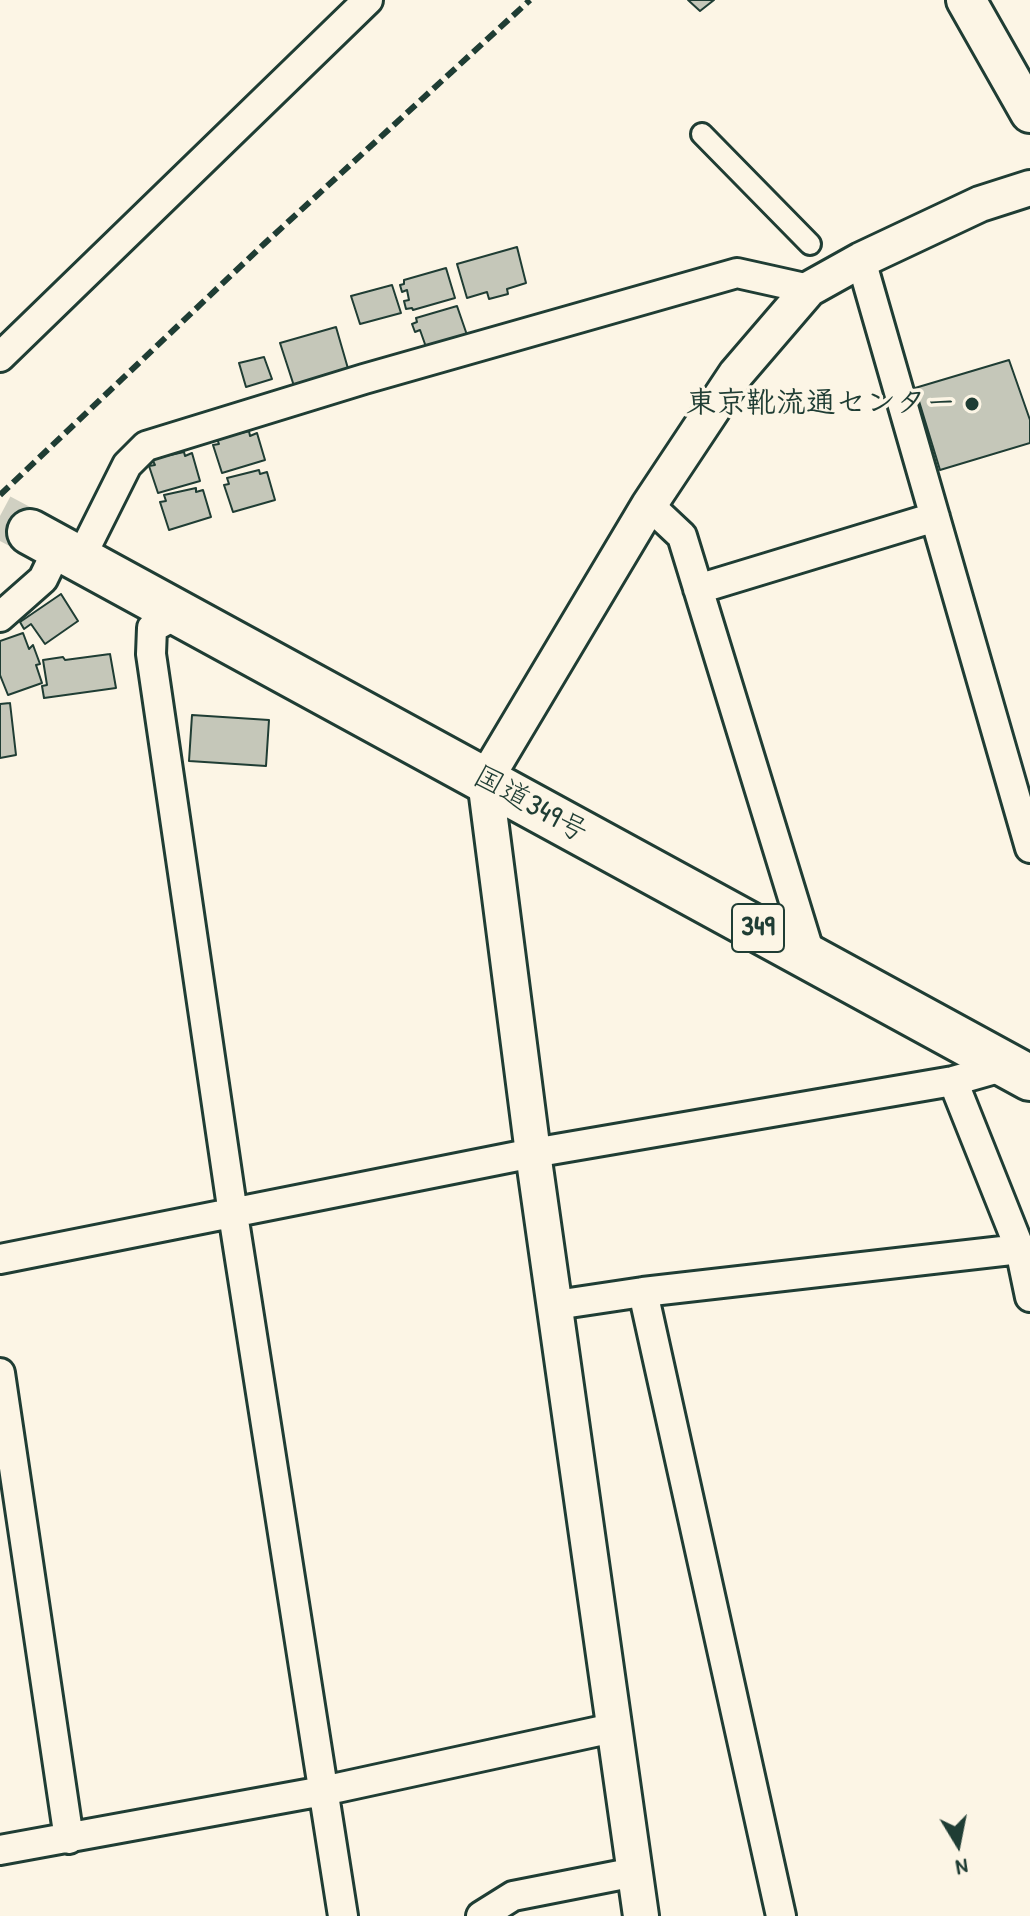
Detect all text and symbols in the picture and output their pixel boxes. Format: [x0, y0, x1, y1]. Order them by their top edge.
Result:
place label: 東京靴流通センター [686, 386, 956, 422]
marker: 東京靴流通センター [963, 395, 981, 413]
street label: 国道349号 [466, 759, 594, 851]
road number: 349 [732, 904, 784, 952]
north arrow [918, 1804, 998, 1884]
text: N [954, 1852, 971, 1883]

